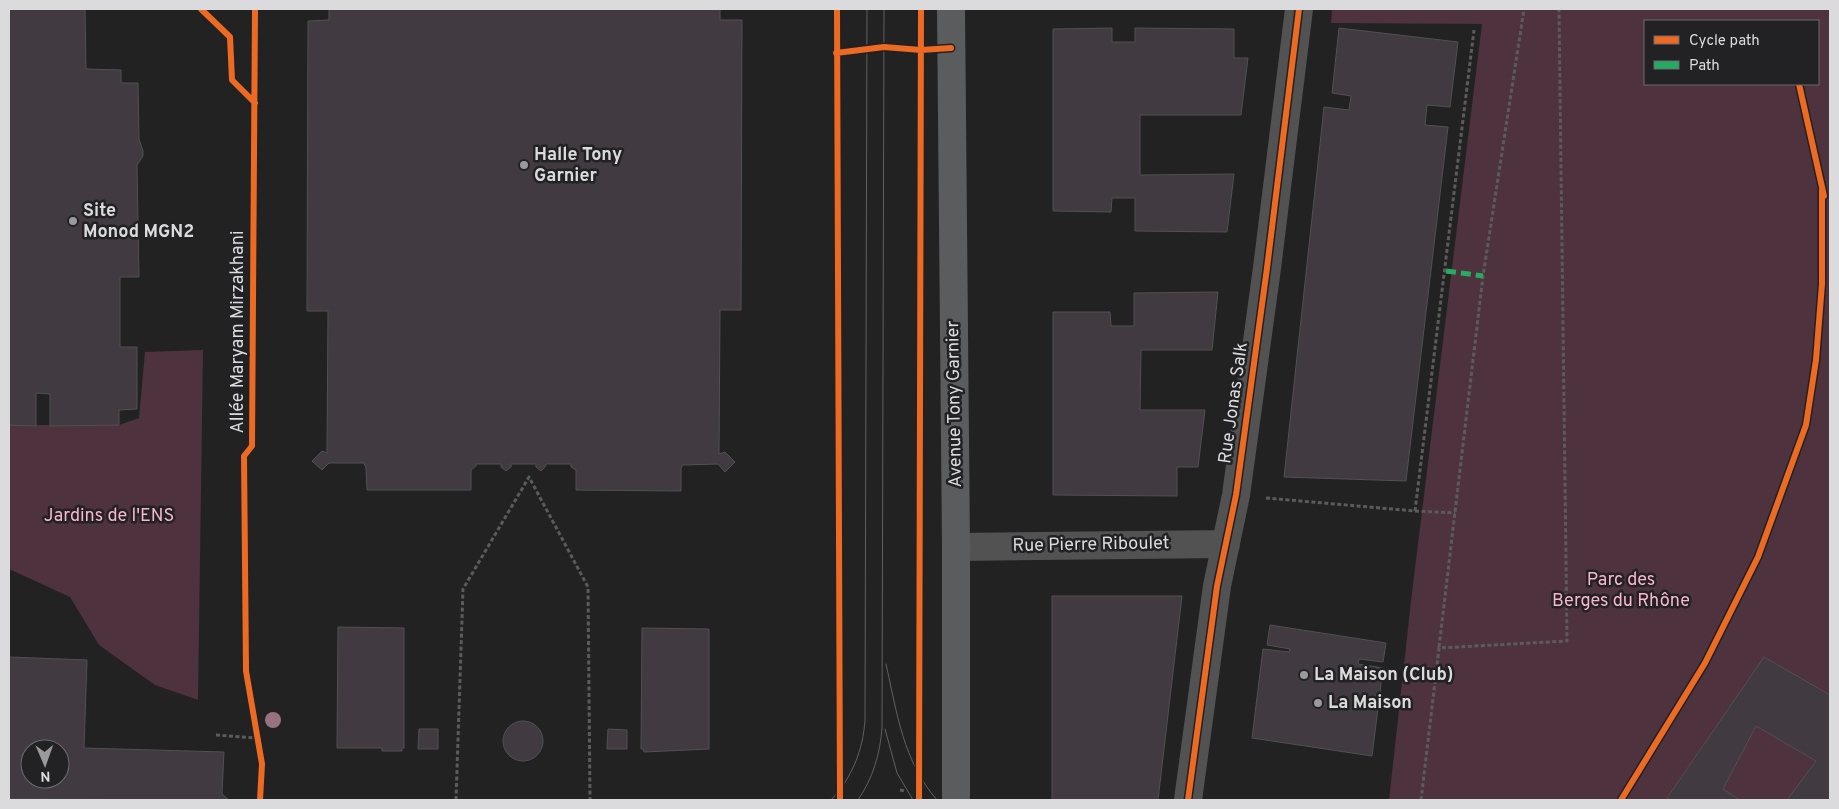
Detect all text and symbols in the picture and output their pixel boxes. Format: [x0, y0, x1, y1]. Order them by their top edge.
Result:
legend [1644, 20, 1819, 85]
text: Cycle path [1689, 32, 1760, 51]
text: Path [1689, 57, 1720, 76]
place label: Halle Tony Garnier [534, 144, 622, 188]
marker: Halle Tony Garnier [518, 159, 530, 171]
place label: Site Monod MGN2 [83, 200, 194, 244]
marker: Site Monod MGN2 [67, 215, 79, 227]
street label: Allée Maryam Mirzakhani [227, 230, 250, 434]
street label: Avenue Tony Garnier [942, 320, 968, 488]
street label: Rue Jonas Salk [1214, 341, 1254, 465]
park label: Jardins de l'ENS [44, 505, 174, 528]
street label: Rue Pierre Riboulet [1012, 532, 1170, 558]
park label: Parc des Berges du Rhône [1552, 569, 1690, 613]
place label: La Maison (Club) [1314, 664, 1454, 687]
marker: La Maison (Club) [1298, 669, 1310, 681]
place label: La Maison [1328, 692, 1412, 715]
marker: La Maison [1312, 697, 1324, 709]
north arrow [20, 739, 70, 789]
text: N [40, 767, 51, 784]

